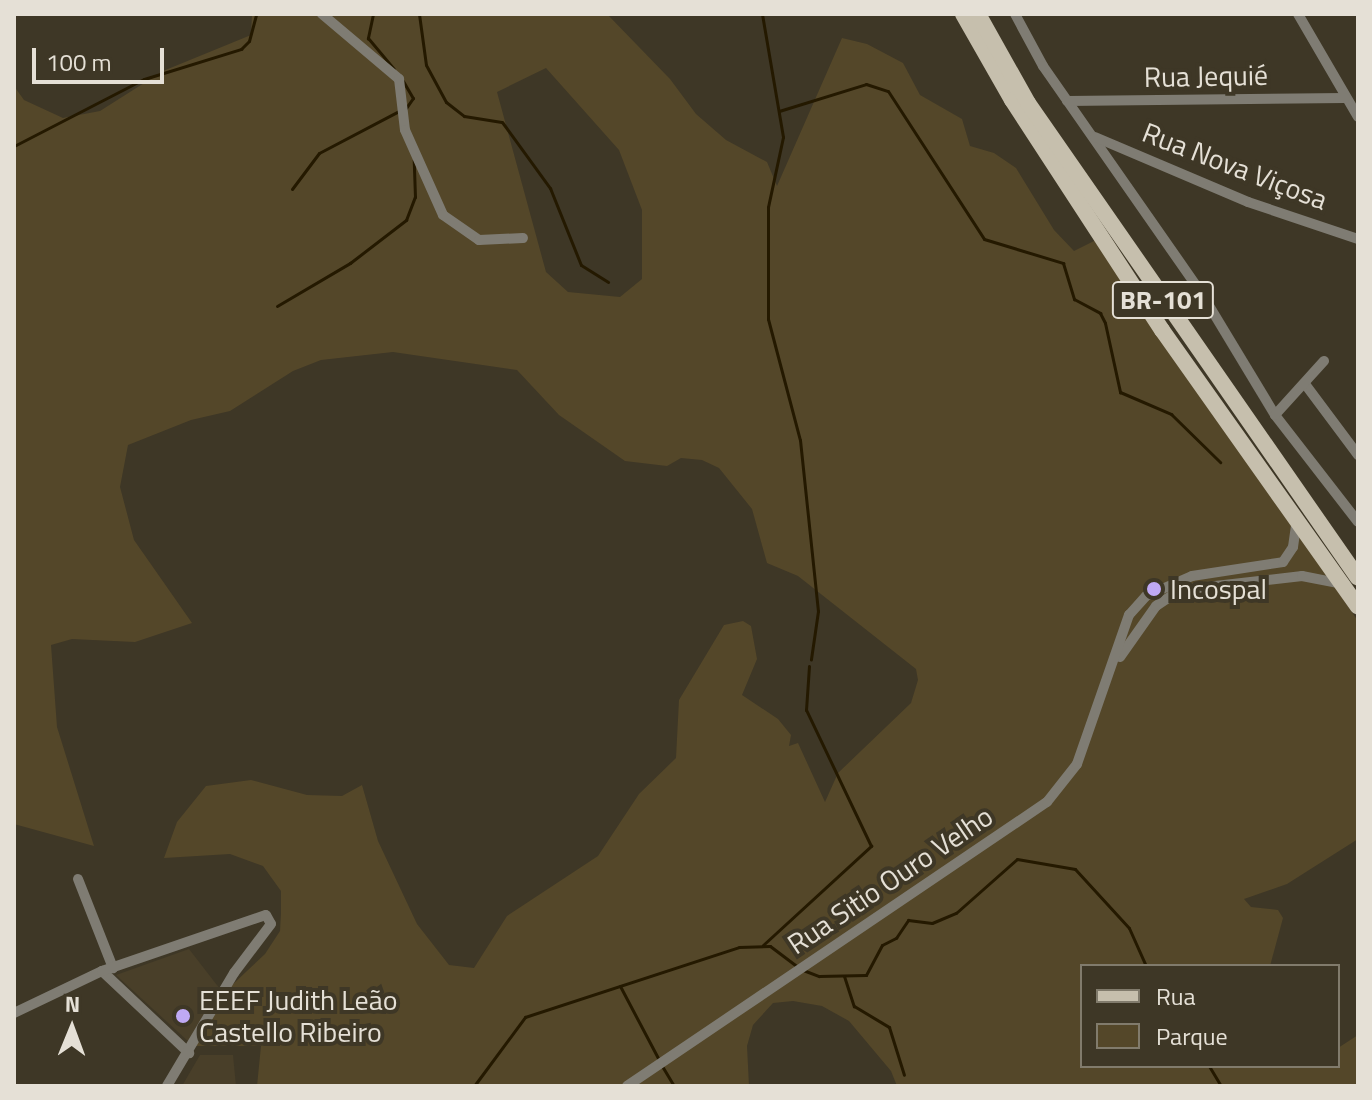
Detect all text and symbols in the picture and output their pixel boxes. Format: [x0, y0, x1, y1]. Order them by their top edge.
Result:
scale bar [36, 32, 168, 82]
text: 100 m [46, 44, 112, 80]
street label: Rua Jequié [1144, 58, 1268, 94]
street label: Rua Nova Viçosa [1138, 115, 1332, 217]
road number: BR-101 [1111, 278, 1215, 322]
place label: Incospal [1170, 572, 1267, 606]
marker: Incospal [1145, 580, 1163, 598]
street label: Rua Sitio Ouro Velho [781, 799, 999, 961]
legend [1080, 964, 1340, 1068]
text: Rua [1156, 978, 1195, 1014]
place label: EEEF Judith Leão Castello Ribeiro [199, 983, 397, 1049]
text: N [64, 987, 80, 1021]
north arrow [32, 988, 112, 1068]
marker: EEEF Judith Leão Castello Ribeiro [174, 1007, 192, 1025]
text: Parque [1156, 1018, 1228, 1054]

